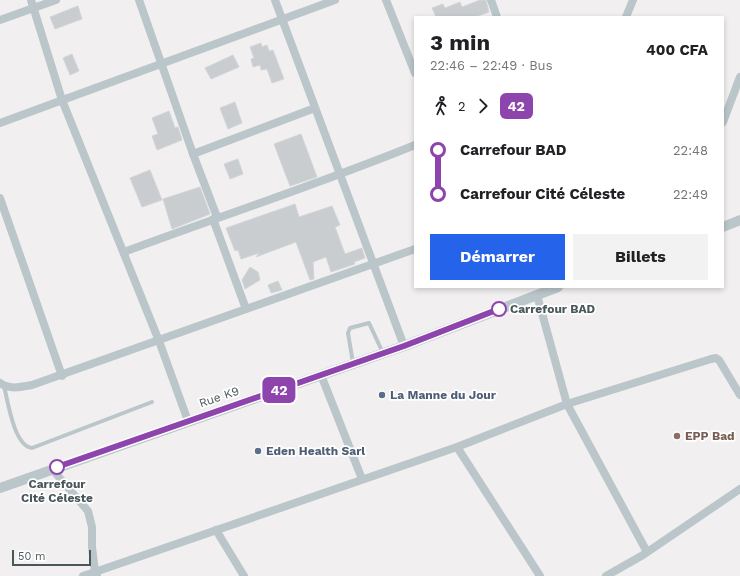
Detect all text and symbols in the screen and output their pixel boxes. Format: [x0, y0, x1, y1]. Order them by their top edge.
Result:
text: 3 min [430, 30, 490, 55]
text: 400 CFA [646, 41, 708, 59]
text: 22:46 – 22:49 · Bus [430, 58, 553, 73]
icon: walk [430, 95, 452, 117]
icon: forward [472, 95, 494, 117]
text: 42 [508, 98, 525, 114]
text: 2 [458, 99, 466, 114]
text: Carrefour BAD [460, 141, 566, 159]
text: 22:48 [673, 143, 708, 158]
text: Carrefour Cité Céleste [460, 185, 625, 203]
text: 22:49 [673, 187, 708, 202]
button: Démarrer [430, 234, 565, 280]
button: Billets [573, 234, 708, 280]
marker: Carrefour BAD [491, 301, 507, 317]
place label: Carrefour BAD [510, 302, 596, 316]
line badge: 42 [261, 377, 297, 403]
text: 42 [270, 382, 288, 398]
street label: Rue K9 [197, 384, 241, 410]
place label: La Manne du Jour [390, 388, 497, 402]
marker: La Manne du Jour [377, 390, 387, 400]
place label: EPP Bad [685, 429, 735, 443]
marker: EPP Bad [672, 431, 682, 441]
place label: Eden Health Sarl [266, 444, 365, 458]
marker: Eden Health Sarl [253, 446, 263, 456]
marker: Carrefour Cité Céleste [49, 459, 65, 475]
place label: Carrefour Cité Céleste [21, 477, 93, 505]
scale bar [12, 548, 91, 567]
text: 50 m [18, 550, 45, 563]

